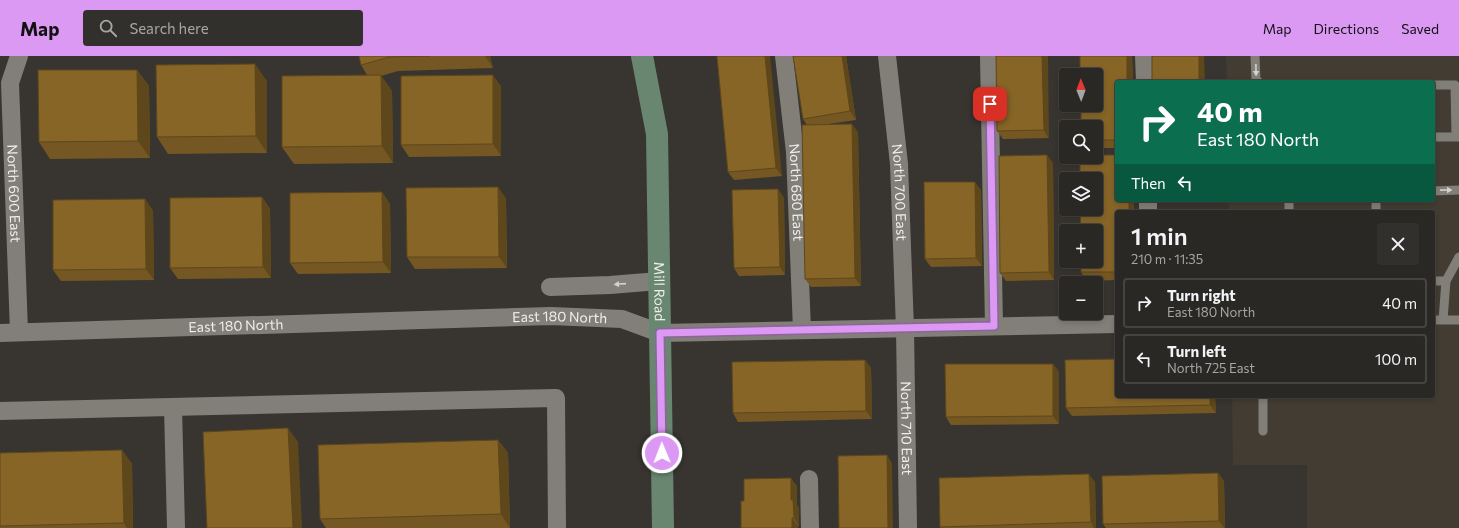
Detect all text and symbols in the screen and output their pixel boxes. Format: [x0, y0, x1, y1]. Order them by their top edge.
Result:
search box [83, 10, 363, 46]
text: Map [20, 17, 59, 40]
icon: search [97, 17, 119, 39]
text: Search here [129, 19, 209, 37]
text: Map [1263, 20, 1292, 37]
text: Directions [1314, 20, 1379, 37]
text: Saved [1401, 20, 1439, 37]
one-way arrow [1252, 64, 1259, 76]
north arrow [1059, 68, 1103, 112]
map controls [1059, 68, 1103, 320]
pin [973, 87, 1007, 121]
icon: arrive [979, 93, 1001, 115]
text: 40 m [1197, 94, 1263, 128]
icon: right [1131, 96, 1183, 148]
button: search [1059, 120, 1103, 164]
text: East 180 North [1197, 128, 1319, 150]
street label: North 680 East [786, 143, 808, 242]
street label: North 700 East [889, 143, 911, 241]
street label: North 600 East [4, 144, 25, 243]
button: layers [1059, 172, 1103, 216]
icon: left [1174, 172, 1196, 194]
text: Then [1131, 174, 1166, 192]
one-way arrow [1440, 187, 1453, 193]
text: 1 min [1131, 221, 1188, 250]
button: close [1377, 223, 1419, 265]
button: + [1059, 224, 1103, 268]
text: 210 m · 11:35 [1131, 251, 1203, 267]
street label: Mill Road [651, 262, 669, 321]
button: − [1059, 276, 1103, 320]
one-way arrow [614, 281, 627, 288]
text: Turn right [1167, 286, 1236, 304]
icon: right [1133, 292, 1155, 314]
text: 40 m [1382, 294, 1417, 312]
text: East 180 North [1167, 304, 1255, 320]
street label: East 180 North [512, 307, 608, 326]
street label: East 180 North [188, 315, 284, 335]
text: Turn left [1167, 342, 1226, 360]
icon: left [1133, 348, 1155, 370]
text: 100 m [1375, 350, 1417, 368]
text: North 725 East [1167, 360, 1255, 376]
street label: North 710 East [898, 381, 916, 476]
position arrow [641, 432, 683, 474]

